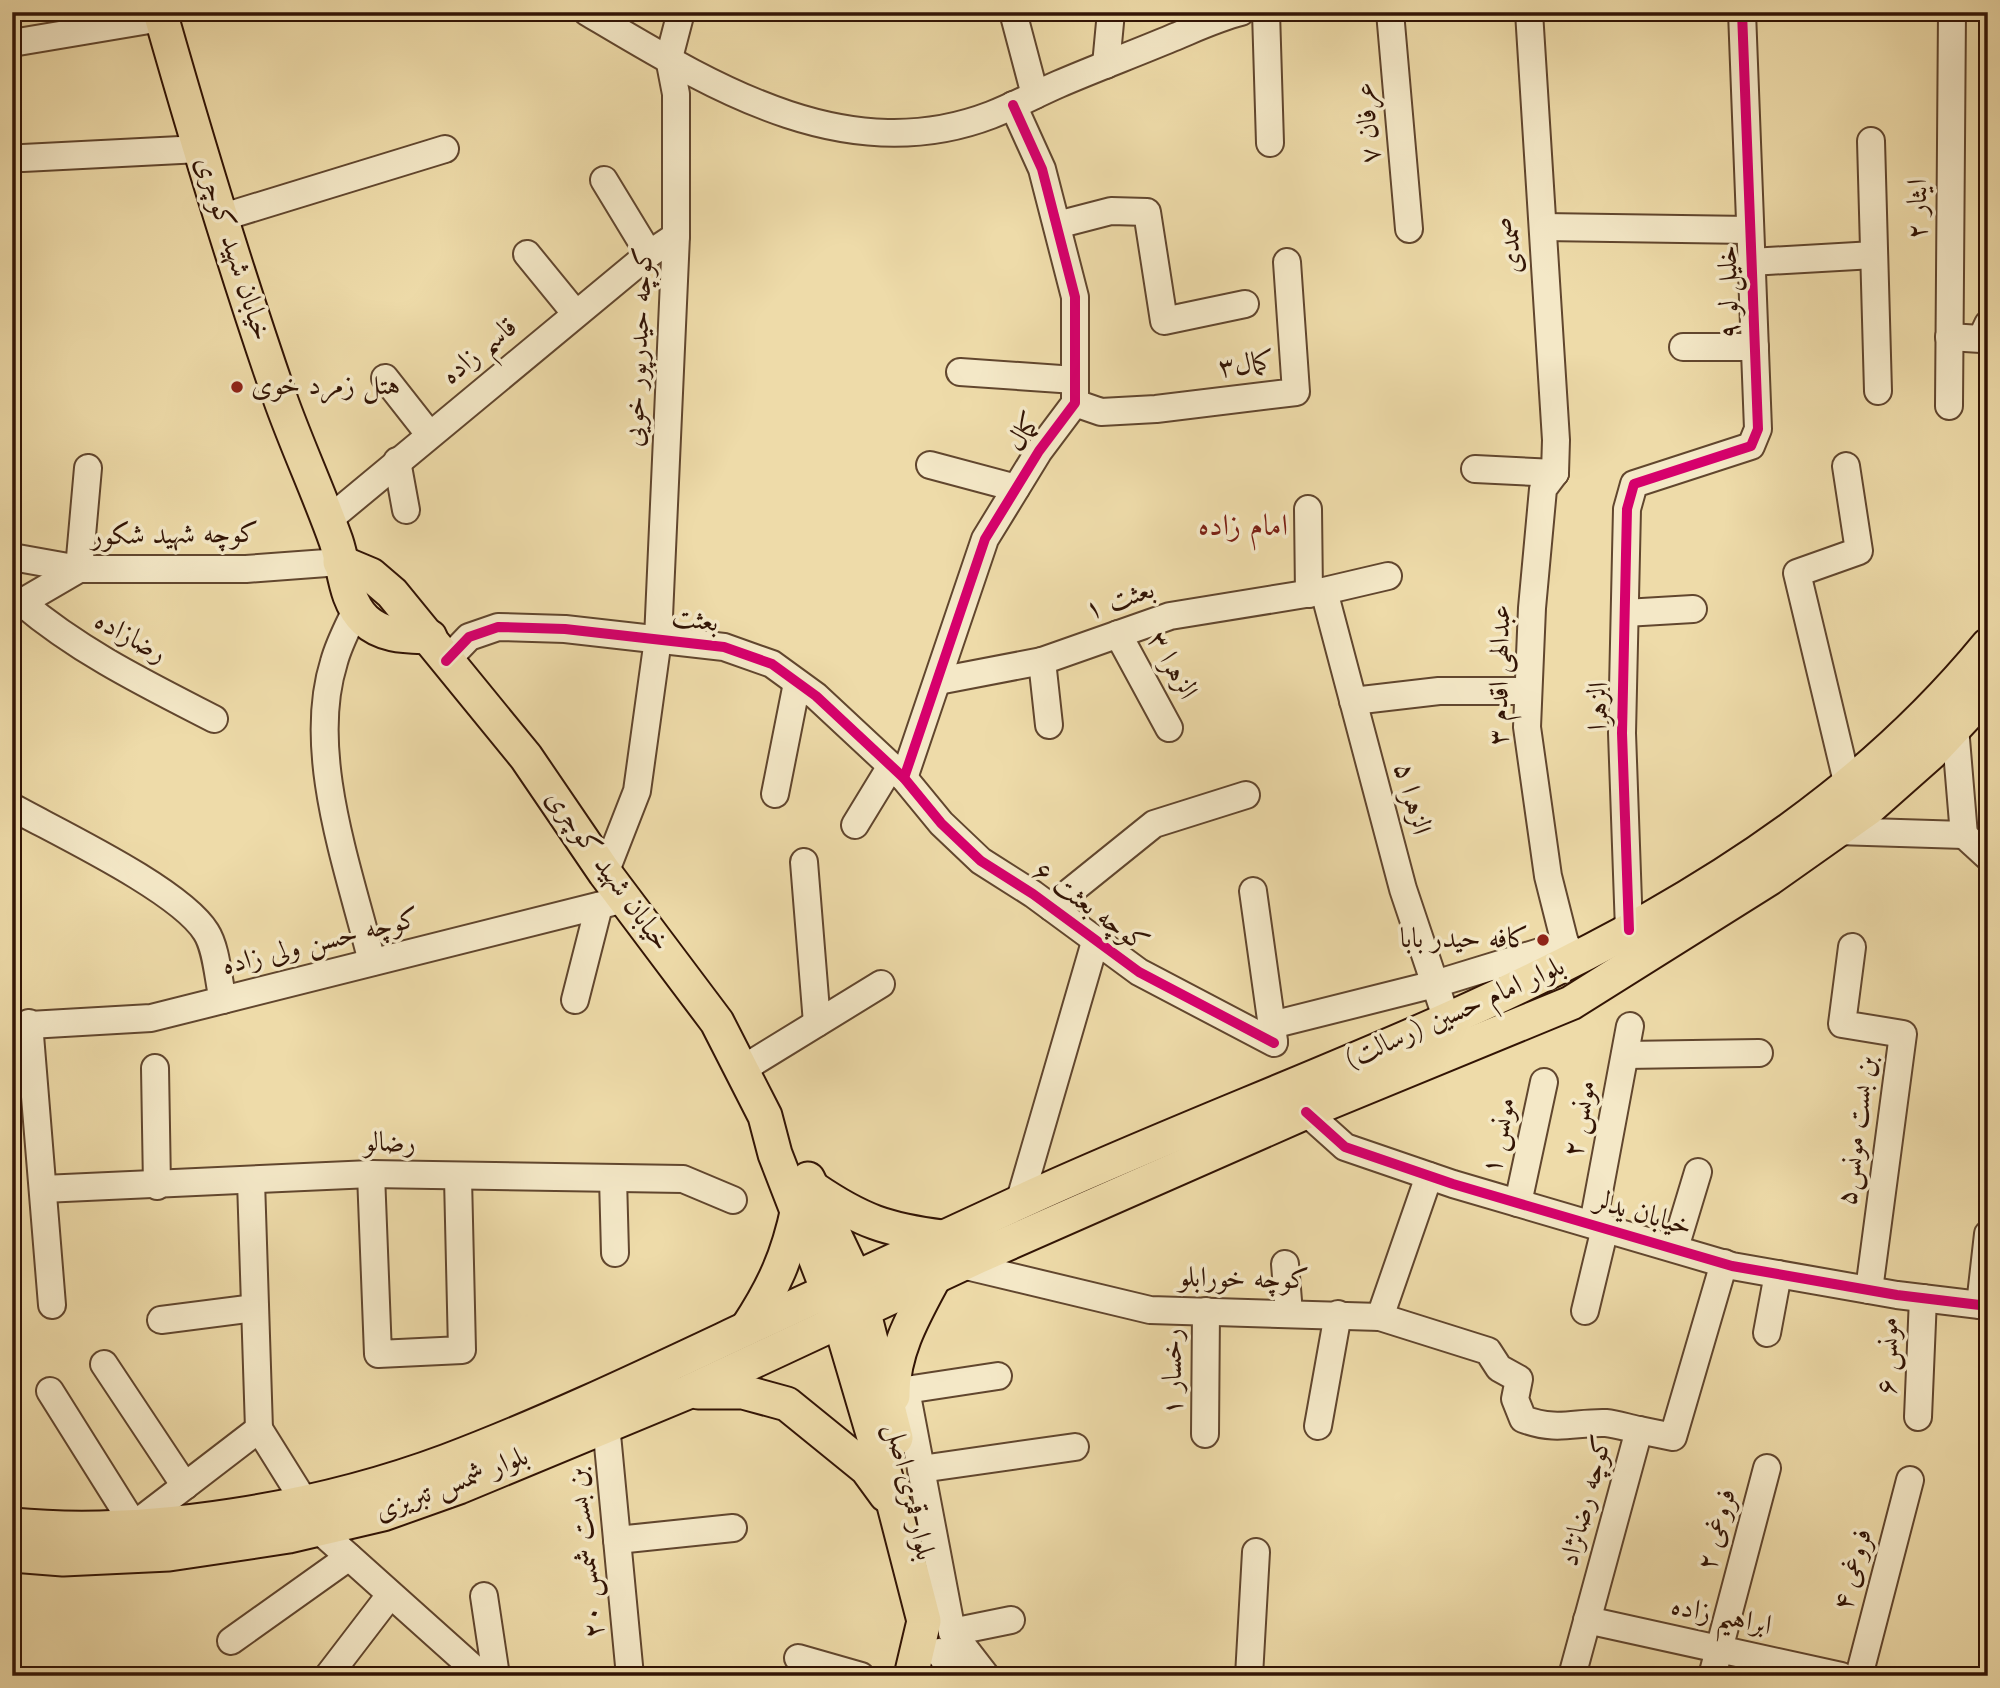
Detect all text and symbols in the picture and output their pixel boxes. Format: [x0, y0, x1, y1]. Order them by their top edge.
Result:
street label: عرفان ۷ [1352, 81, 1389, 165]
street label: خیابان شهید کوچری [187, 153, 276, 345]
street label: ایثار ۲ [1905, 179, 1934, 239]
street label: صمدی [1496, 215, 1528, 275]
street label: خلیل لو ۹ [1714, 244, 1749, 339]
street label: کوچه حیدرپور خویی [620, 246, 663, 448]
street label: قاسم زاده [437, 313, 530, 399]
street label: کمال۳ [1216, 347, 1275, 383]
place label: هتل زمرد خوی [251, 373, 400, 404]
marker: هتل زمرد خوی [229, 379, 245, 395]
street label: کمال [1001, 408, 1048, 457]
district label: امام زاده [1198, 512, 1288, 551]
street label: کوچه شهید شکور [88, 519, 259, 555]
street label: بعثت ۱ [1082, 576, 1158, 626]
street label: بعثت [670, 604, 720, 638]
street label: عبدالهی اقدم ۳ [1486, 604, 1524, 746]
street label: رضازاده [89, 607, 171, 669]
street label: الزهرا ۳ [1140, 627, 1202, 705]
street label: الزهرا [1585, 681, 1615, 731]
street label: الزهرا ۵ [1387, 760, 1435, 838]
street label: خیابان شهید کوچری [538, 785, 675, 958]
street label: کوچه بعثت ۶ [1025, 856, 1153, 961]
street label: کوچه حسن ولی زاده [219, 904, 423, 984]
place label: کافه حیدر بابا [1400, 924, 1529, 954]
marker: کافه حیدر بابا [1535, 932, 1551, 948]
street label: بلوار امام حسین (رسالت) [1341, 953, 1572, 1082]
street label: بن بست مونس۵ [1834, 1054, 1884, 1208]
street label: مونس ۲ [1560, 1078, 1604, 1160]
street label: مونس ۱ [1478, 1095, 1524, 1177]
street label: رضالو [361, 1129, 416, 1159]
street label: خیابان یدلر [1588, 1186, 1695, 1242]
street label: کوچه خورابلو [1176, 1264, 1309, 1298]
street label: مونس ۶ [1874, 1317, 1906, 1395]
street label: رخسار ۱ [1160, 1328, 1188, 1416]
street label: بلوار قمری اصل [877, 1420, 940, 1564]
street label: کوچه رضانژاد [1555, 1432, 1621, 1570]
street label: بلوار شمس تبریزی [371, 1443, 533, 1529]
street label: بن بست شمس ۲۰ [564, 1466, 612, 1640]
street label: فروغی ۲ [1694, 1486, 1743, 1574]
street label: فروغی ۴ [1830, 1526, 1879, 1614]
street label: ابراهیم زاده [1666, 1593, 1774, 1652]

